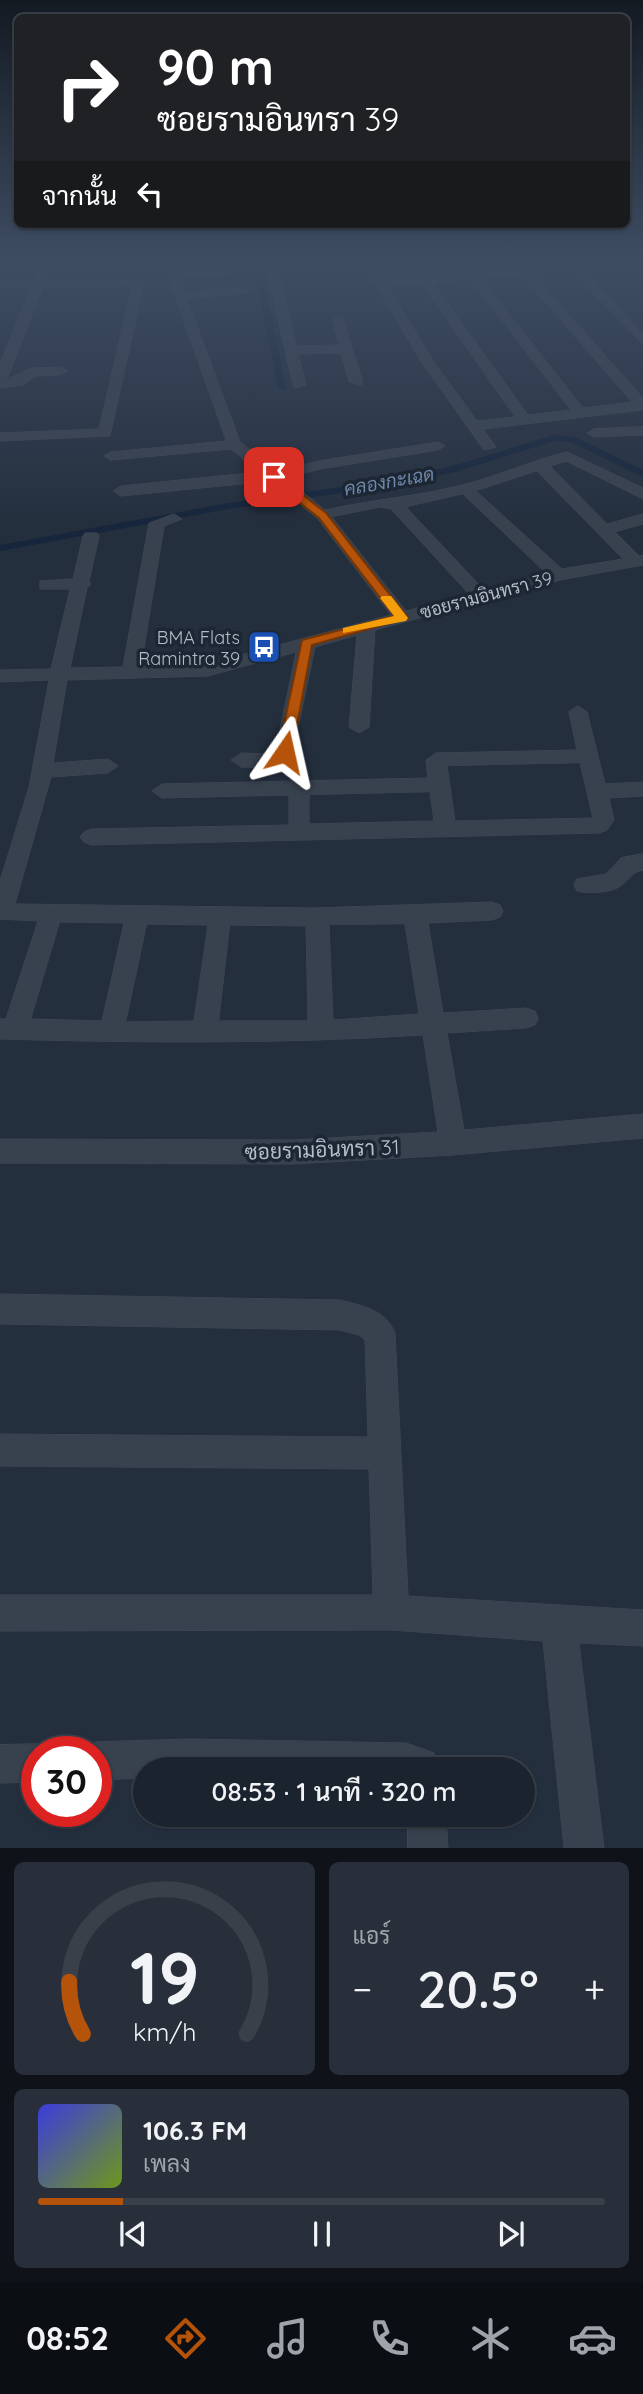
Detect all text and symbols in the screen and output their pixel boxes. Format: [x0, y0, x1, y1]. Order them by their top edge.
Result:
text: 90 m [157, 36, 274, 97]
icon: right [42, 42, 133, 133]
text: ซอยรามอินทรา 39 [157, 99, 399, 139]
icon: left [131, 175, 169, 213]
text: จากนั้น [42, 179, 117, 212]
pin [244, 447, 304, 507]
icon: arrive [255, 458, 293, 496]
water label: คลองกะเฉด [342, 461, 436, 501]
street label: ซอยรามอินทรา 39 [417, 566, 555, 624]
place label: BMA Flats Ramintra 39 [138, 626, 240, 670]
bus stop icon: BMA Flats Ramintra 39 [245, 628, 283, 666]
position arrow [248, 715, 322, 789]
street label: ซอยรามอินทรา 31 [244, 1133, 400, 1165]
speed limit sign: 30 [21, 1736, 112, 1827]
text: 08:53 · 1 นาที · 320 m [212, 1775, 456, 1808]
text: แอร์ [353, 1921, 390, 1950]
text: 19 [129, 1932, 199, 2023]
text: 20.5° [417, 1956, 539, 2021]
text: − [353, 1965, 372, 2013]
text: + [584, 1965, 605, 2013]
text: km/h [133, 2016, 196, 2047]
text: 106.3 FM [143, 2114, 247, 2147]
text: เพลง [143, 2149, 190, 2178]
icon: previous [114, 2215, 152, 2253]
icon: pause [303, 2215, 341, 2253]
icon: next [492, 2215, 530, 2253]
icon: directions [161, 2314, 210, 2363]
icon: music [263, 2314, 312, 2363]
icon: phone [365, 2314, 414, 2363]
icon: climate [466, 2314, 515, 2363]
icon: car [568, 2314, 617, 2363]
text: 08:52 [26, 2318, 109, 2358]

